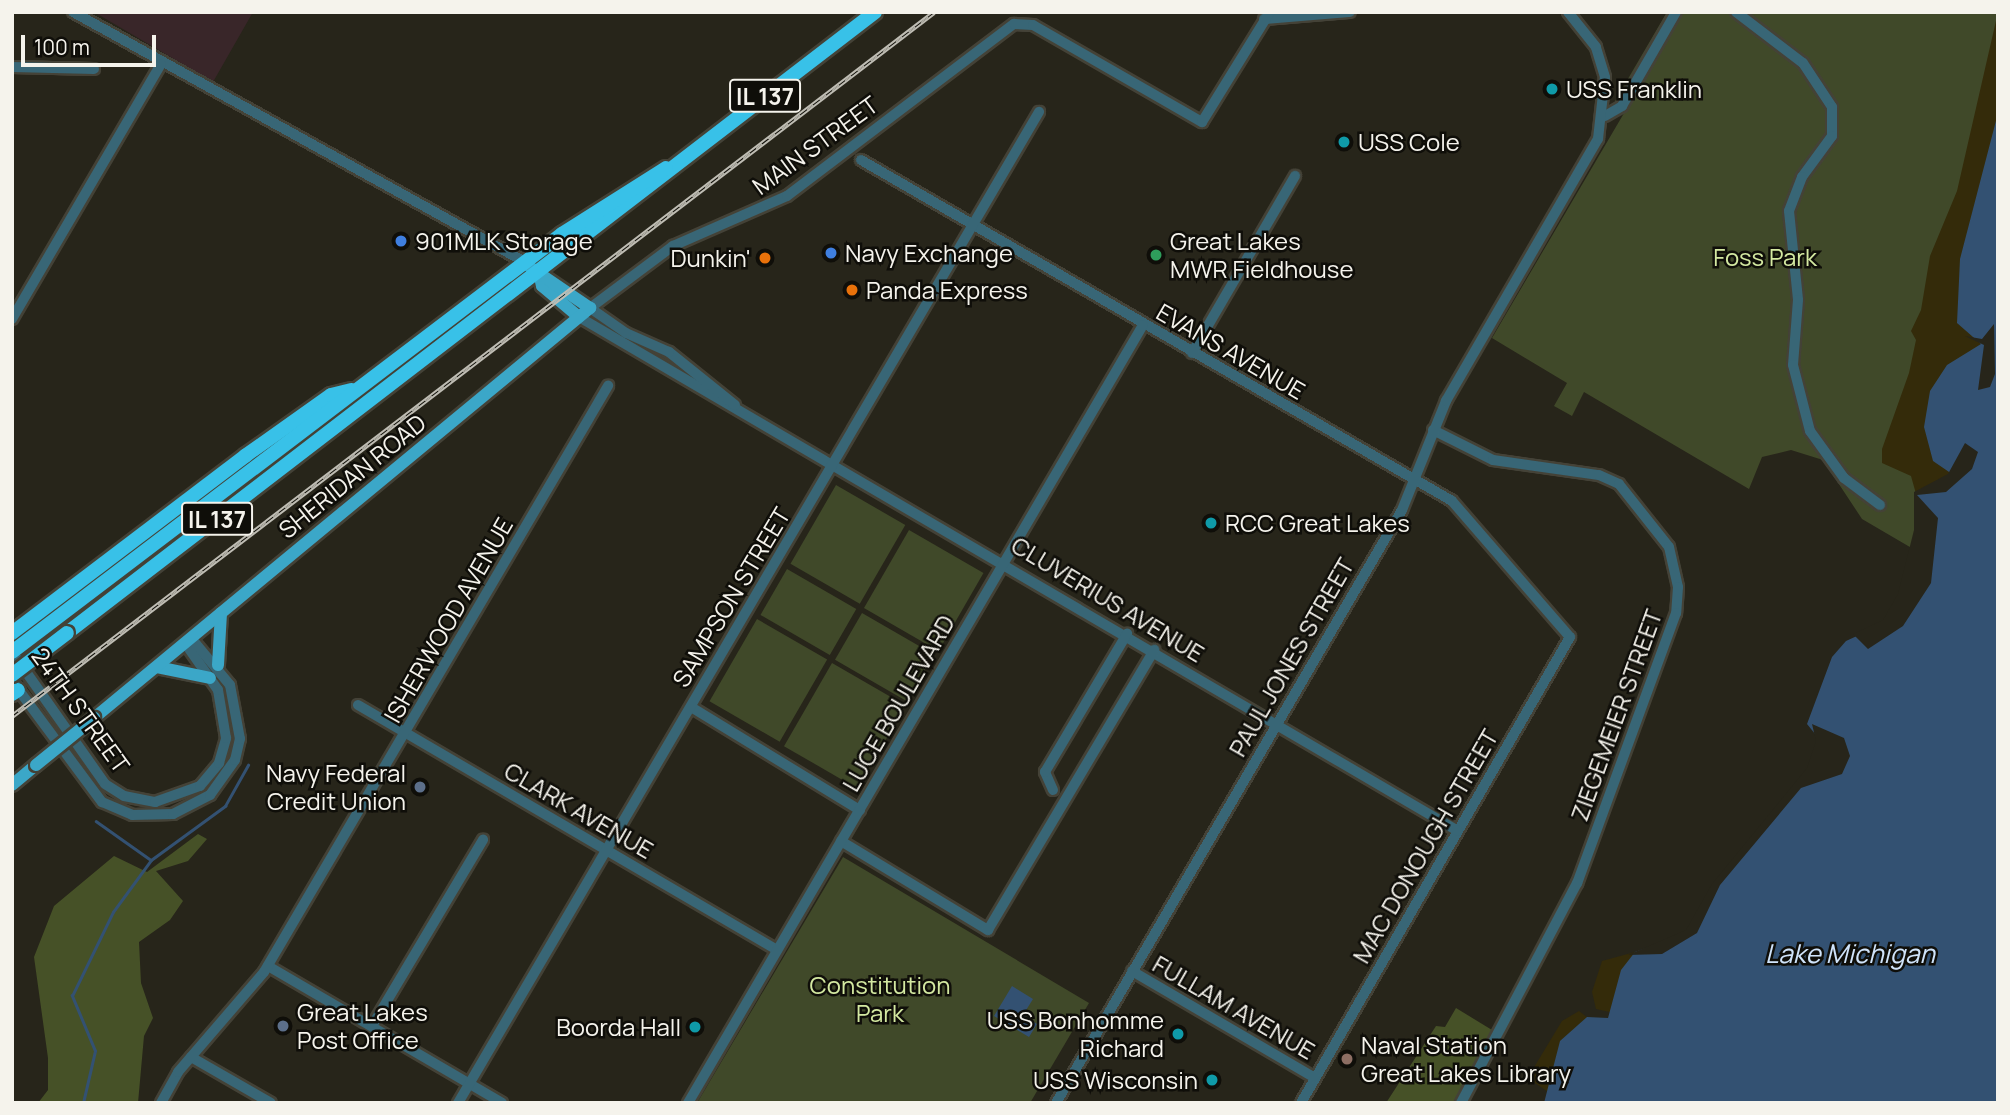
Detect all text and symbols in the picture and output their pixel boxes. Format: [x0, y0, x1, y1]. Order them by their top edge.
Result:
scale bar [24, 21, 159, 65]
text: 100 m [34, 33, 90, 61]
place label: USS Franklin [1566, 75, 1702, 103]
road number: IL 137 [728, 76, 802, 116]
marker: USS Franklin [1544, 81, 1560, 97]
street label: MAIN STREET [747, 90, 883, 200]
place label: USS Cole [1358, 128, 1460, 156]
marker: USS Cole [1336, 134, 1352, 150]
place label: 901MLK Storage [415, 227, 593, 255]
place label: Great Lakes MWR Fieldhouse [1170, 227, 1353, 283]
marker: 901MLK Storage [393, 233, 409, 249]
place label: Navy Exchange [845, 239, 1013, 267]
park label: Foss Park [1713, 243, 1817, 271]
place label: Dunkin' [670, 244, 751, 272]
marker: Navy Exchange [823, 245, 839, 261]
marker: Great Lakes MWR Fieldhouse [1148, 247, 1164, 263]
marker: Dunkin' [757, 250, 773, 266]
place label: Panda Express [866, 276, 1028, 304]
marker: Panda Express [844, 282, 860, 298]
street label: EVANS AVENUE [1152, 297, 1310, 405]
street label: SHERIDAN ROAD [273, 408, 431, 544]
road number: IL 137 [180, 499, 254, 538]
street label: SAMPSON STREET [666, 502, 796, 692]
place label: RCC Great Lakes [1225, 509, 1410, 537]
street label: ISHERWOOD AVENUE [378, 512, 518, 728]
marker: RCC Great Lakes [1203, 515, 1219, 531]
street label: CLUVERIUS AVENUE [1006, 530, 1210, 668]
street label: PAUL JONES STREET [1222, 552, 1360, 762]
street label: ZIEGEMEIER STREET [1564, 605, 1668, 825]
street label: LUCE BOULEVARD [836, 610, 960, 796]
street label: 24TH STREET [26, 642, 136, 778]
street label: MAC DONOUGH STREET [1346, 724, 1504, 968]
street label: CLARK AVENUE [499, 756, 659, 864]
place label: Navy Federal Credit Union [266, 759, 406, 815]
marker: Navy Federal Credit Union [412, 779, 428, 795]
water label: Lake Michigan [1765, 938, 1935, 970]
street label: FULLAM AVENUE [1148, 949, 1320, 1065]
park label: Constitution Park [810, 971, 950, 1027]
place label: Great Lakes Post Office [297, 998, 428, 1054]
place label: USS Bonhomme Richard [987, 1006, 1164, 1062]
place label: Boorda Hall [556, 1013, 681, 1041]
marker: Great Lakes Post Office [275, 1018, 291, 1034]
marker: Boorda Hall [687, 1019, 703, 1035]
marker: USS Bonhomme Richard [1170, 1026, 1186, 1042]
place label: Naval Station Great Lakes Library [1361, 1031, 1571, 1087]
marker: Naval Station Great Lakes Library [1339, 1051, 1355, 1067]
place label: USS Wisconsin [1033, 1066, 1198, 1094]
marker: USS Wisconsin [1204, 1072, 1220, 1088]

